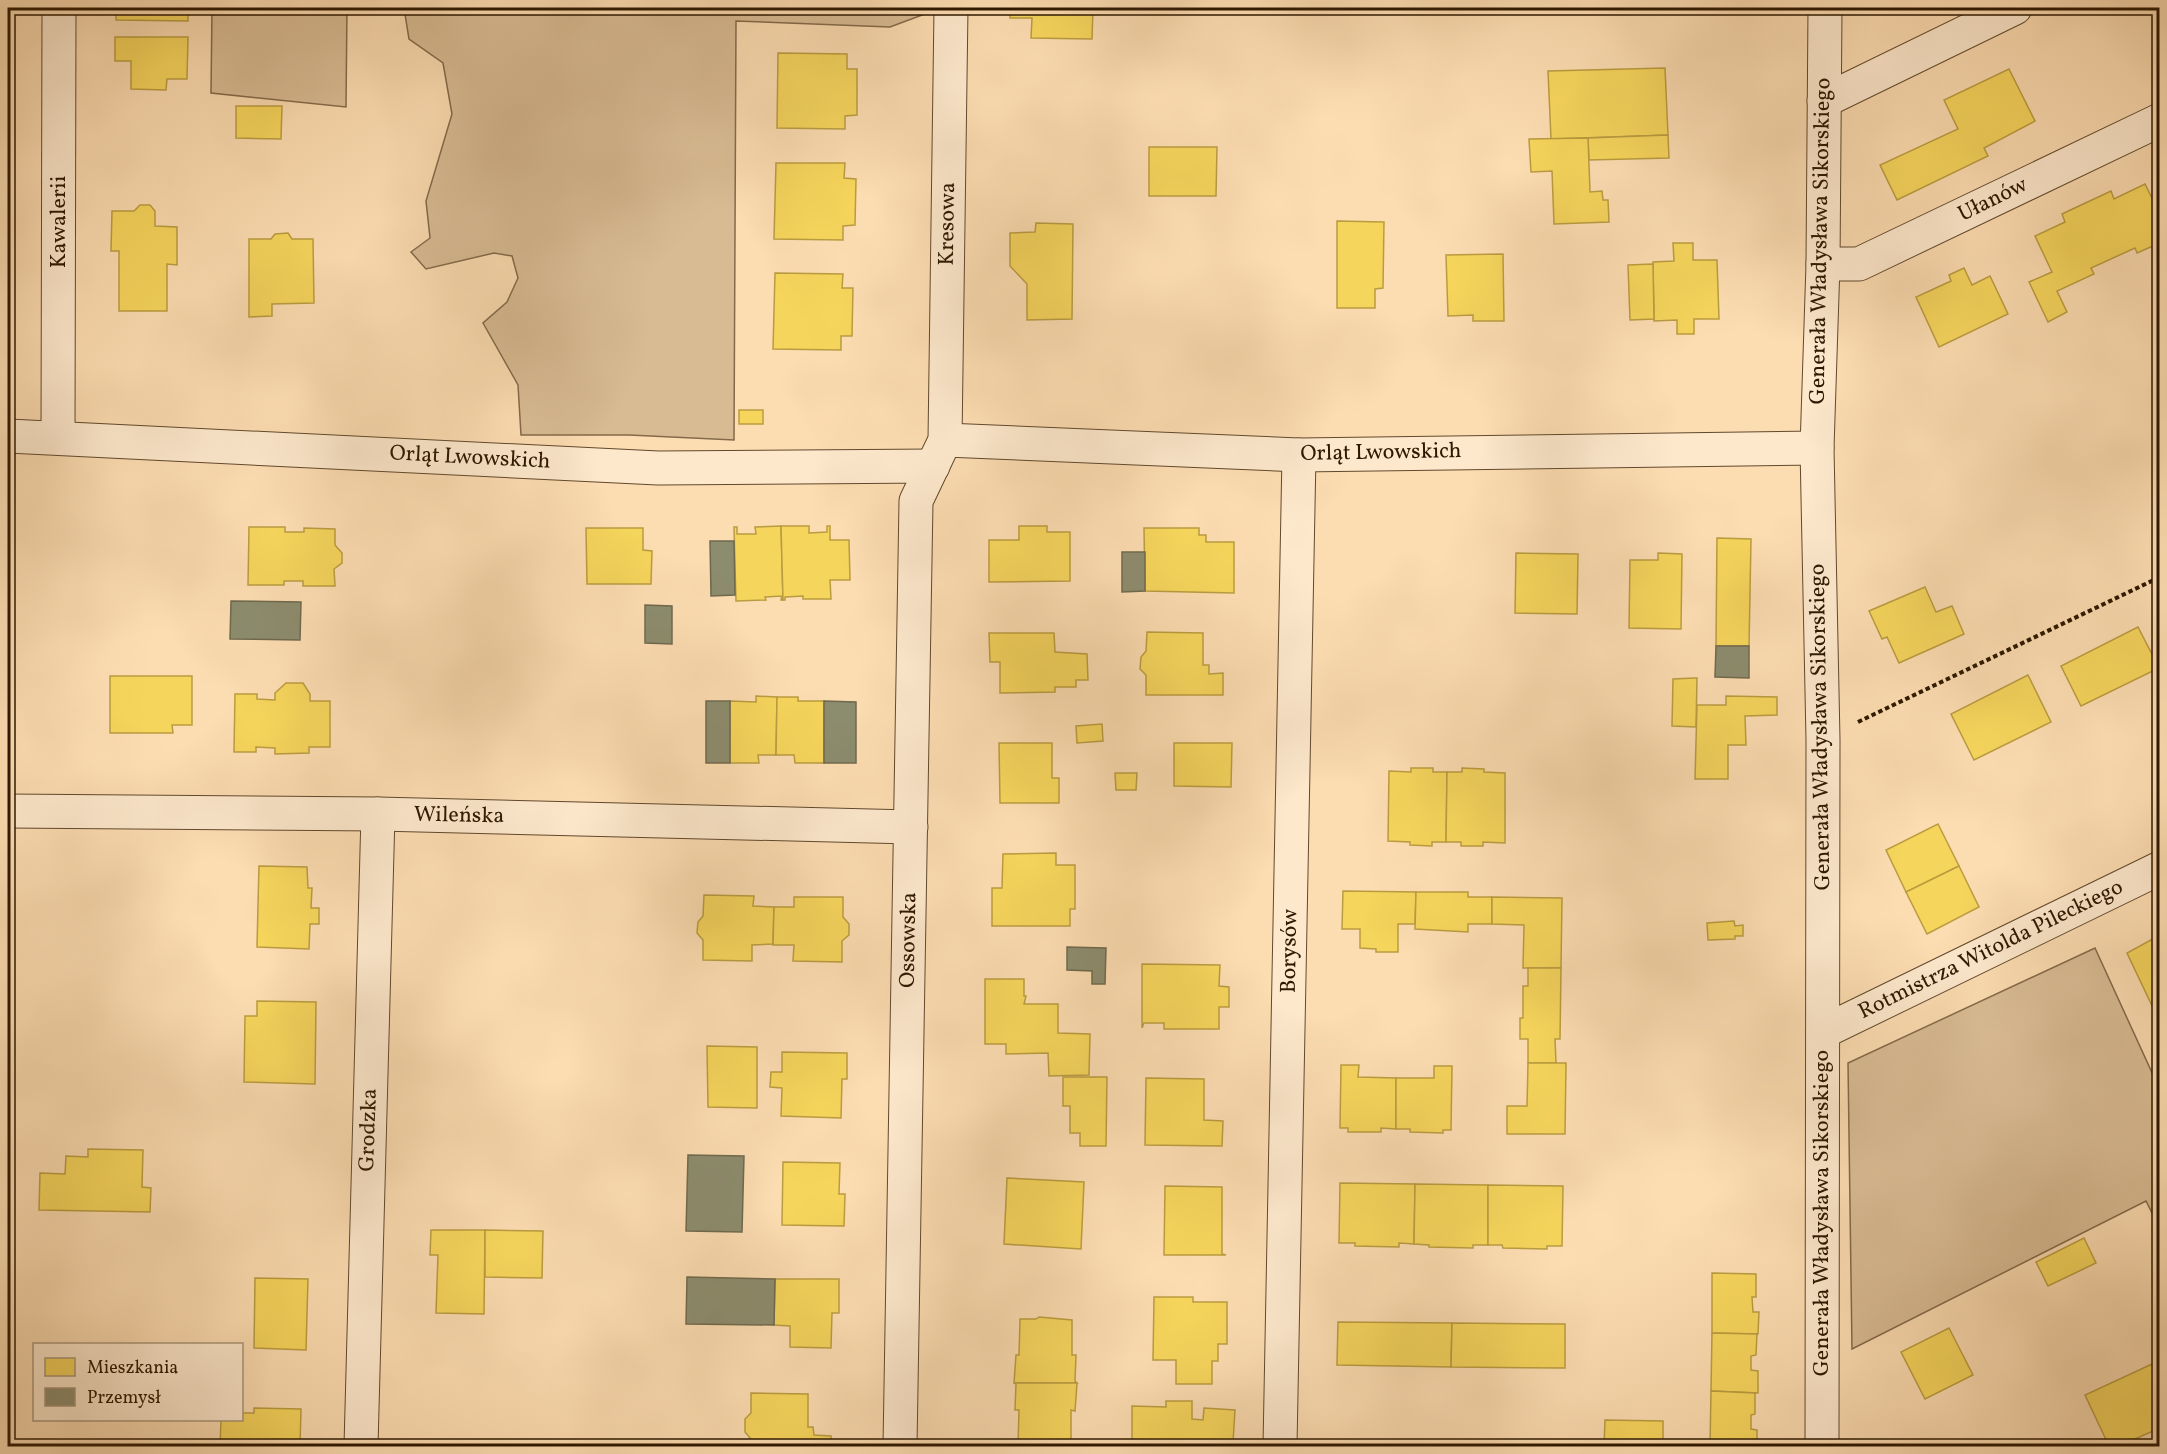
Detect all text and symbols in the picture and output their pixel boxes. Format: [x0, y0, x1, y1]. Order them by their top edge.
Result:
street label: Generała Władysława Sikorskiego [1803, 77, 1839, 405]
street label: Ułanów [1953, 170, 2033, 230]
street label: Kawalerii [44, 176, 75, 268]
street label: Kresowa [932, 182, 964, 266]
street label: Orląt Lwowskich [1300, 436, 1462, 470]
street label: Orląt Lwowskich [389, 438, 551, 478]
street label: Generała Władysława Sikorskiego [1803, 563, 1839, 891]
street label: Wileńska [413, 800, 505, 832]
street label: Rotmistrza Witolda Pileckiego [1853, 872, 2129, 1028]
street label: Ossowska [893, 892, 925, 988]
street label: Borysów [1274, 909, 1306, 993]
street label: Generała Władysława Sikorskiego [1807, 1050, 1838, 1376]
street label: Grodzka [352, 1088, 386, 1172]
legend [33, 1343, 243, 1421]
text: Mieszkania [87, 1356, 178, 1381]
text: Przemysł [87, 1386, 161, 1411]

